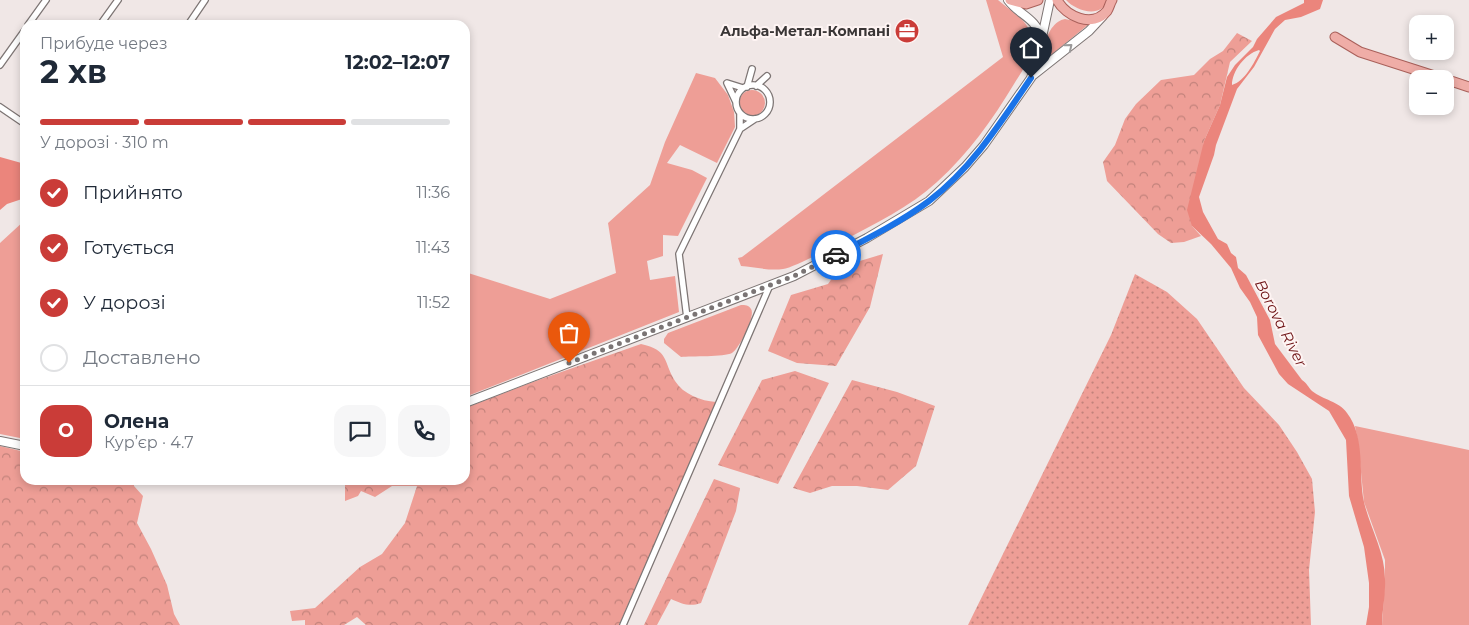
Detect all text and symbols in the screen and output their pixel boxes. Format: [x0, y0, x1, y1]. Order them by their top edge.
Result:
map controls [1409, 15, 1454, 115]
button: + [1409, 15, 1454, 60]
office icon: Альфа-Метал-Компані [894, 18, 920, 44]
place label: Альфа-Метал-Компані [720, 22, 890, 40]
pin [1010, 27, 1052, 78]
text: Прибуде через [40, 34, 167, 53]
icon: home [1017, 34, 1045, 62]
one-way arrow [1063, 43, 1072, 52]
text: 12:02–12:07 [345, 51, 450, 74]
text: 2 хв [40, 52, 107, 91]
button: − [1409, 70, 1454, 115]
text: У дорозі · 310 m [40, 133, 169, 152]
icon: check [40, 179, 68, 207]
text: Прийнято [83, 181, 183, 204]
text: 11:36 [416, 183, 450, 202]
courier [811, 230, 861, 280]
icon: check [40, 234, 68, 262]
text: Готується [83, 236, 175, 259]
text: 11:43 [416, 238, 450, 257]
icon: car [822, 241, 850, 269]
water label: Borova River [1251, 276, 1312, 371]
icon: check [40, 289, 68, 317]
text: У дорозі [83, 291, 166, 314]
text: 11:52 [417, 293, 450, 312]
pin [548, 312, 590, 363]
icon: bag [555, 319, 583, 347]
text: Доставлено [83, 346, 201, 369]
button: chat [334, 405, 386, 457]
button: phone [398, 405, 450, 457]
text: Олена [104, 410, 169, 433]
text: О [58, 419, 74, 442]
text: Кур’єр · 4.7 [104, 433, 194, 452]

